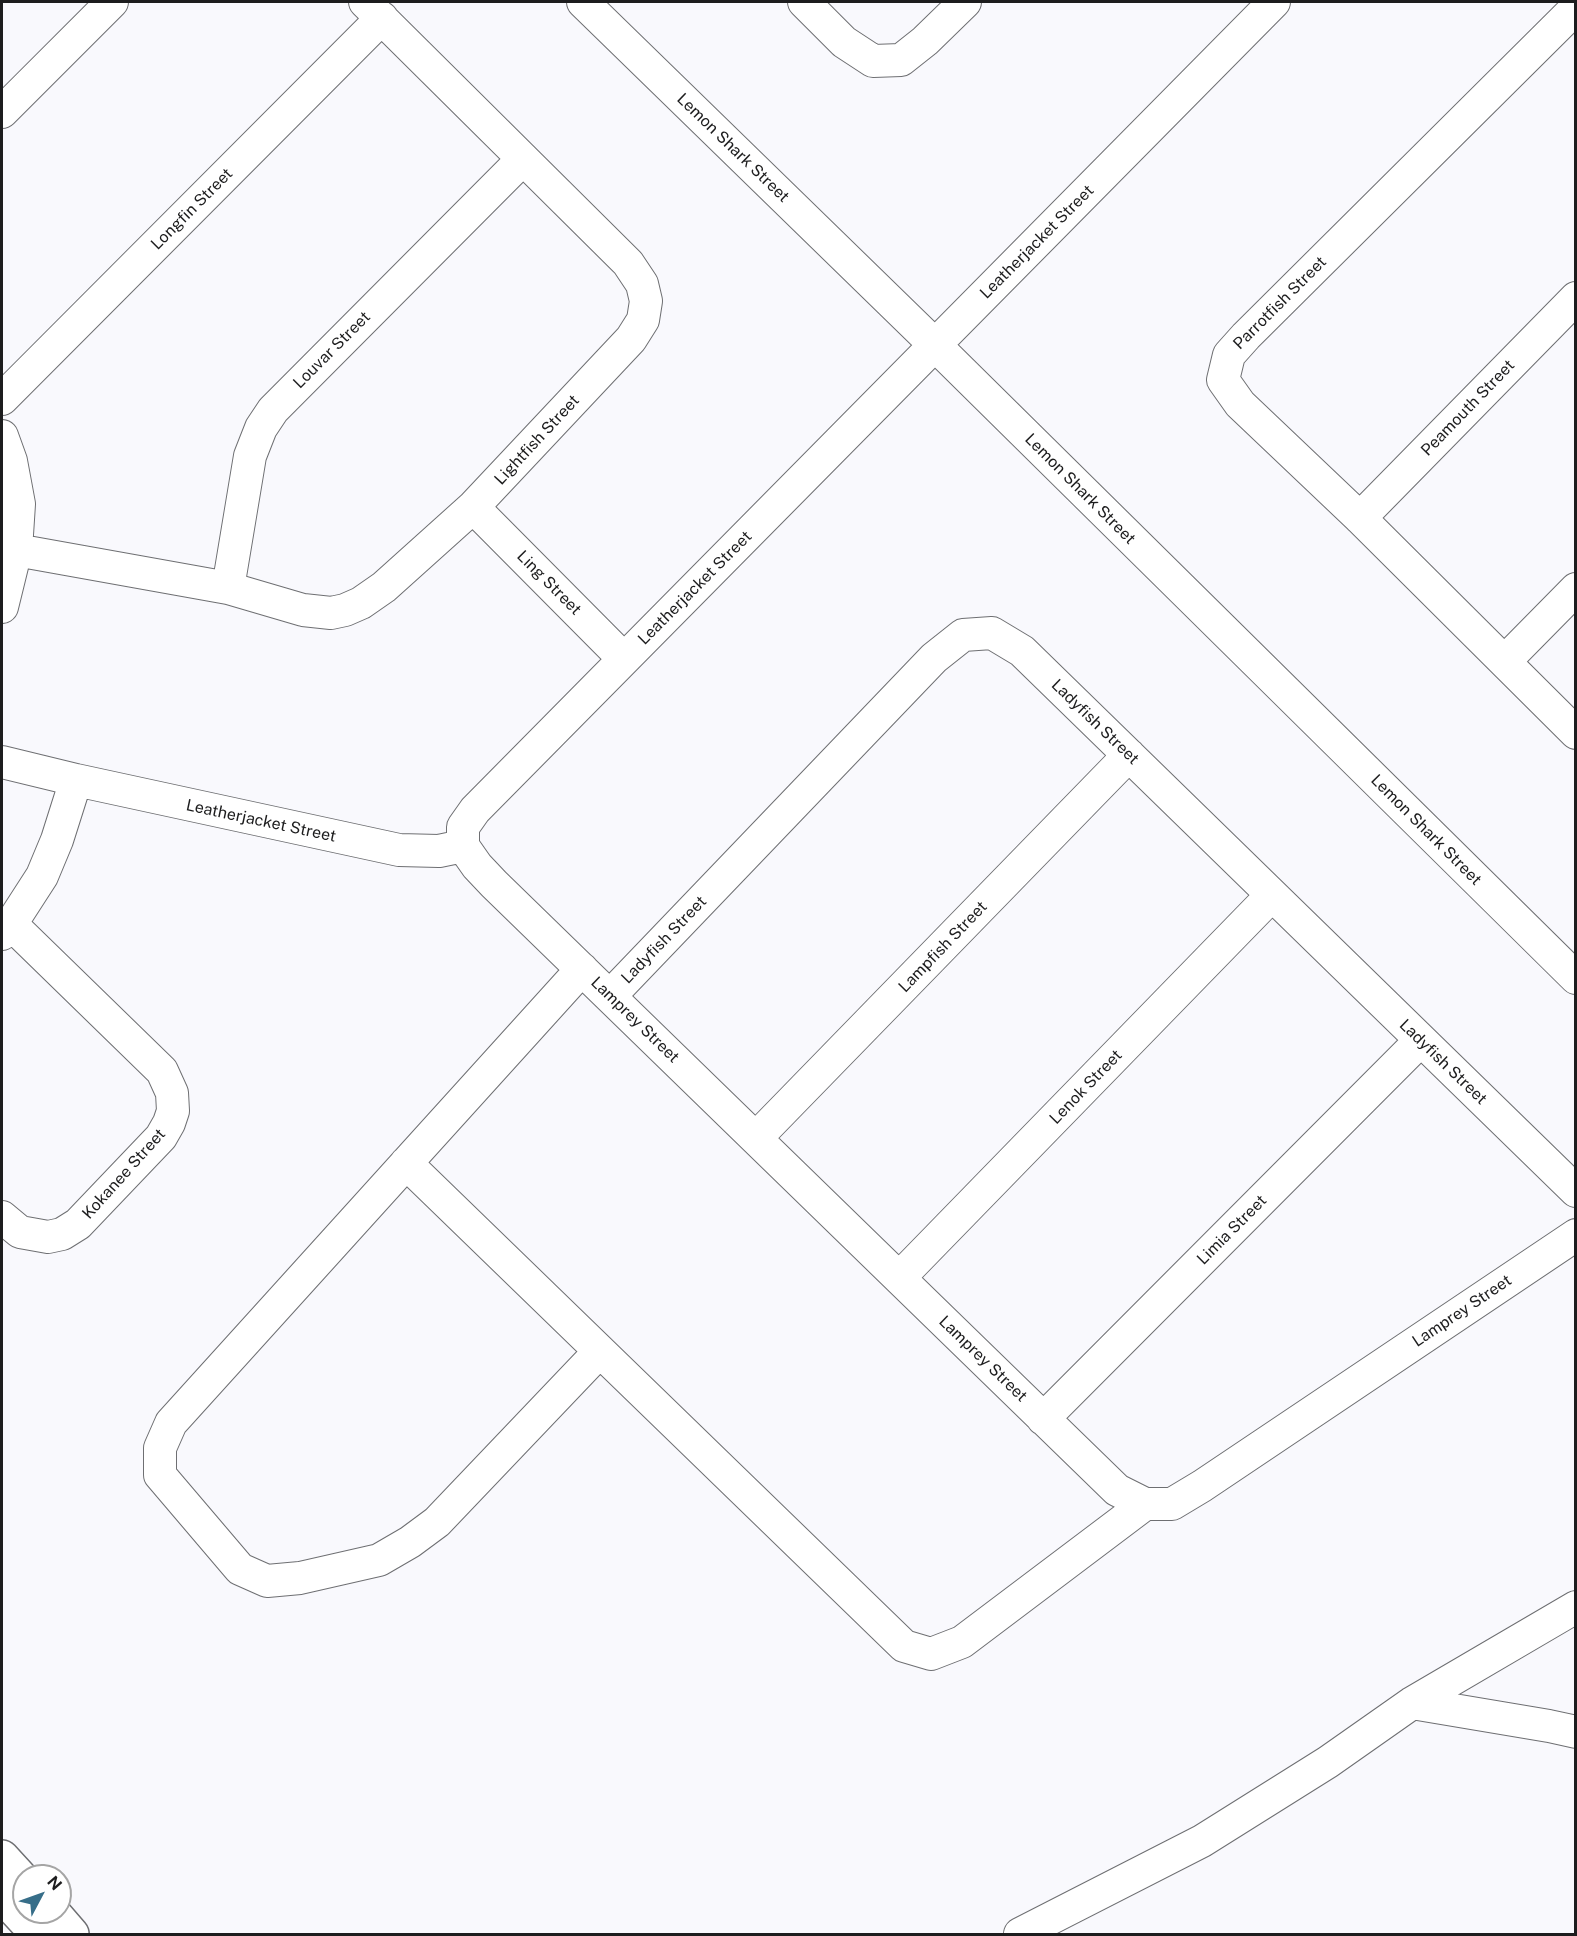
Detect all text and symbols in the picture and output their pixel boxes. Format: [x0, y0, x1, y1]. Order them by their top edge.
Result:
street label: Lemon Shark Street [673, 89, 793, 207]
street label: Longfin Street [147, 164, 237, 254]
street label: Leatherjacket Street [976, 181, 1098, 303]
street label: Parrotfish Street [1230, 253, 1330, 353]
street label: Louvar Street [290, 308, 374, 392]
street label: Peamouth Street [1417, 356, 1519, 460]
street label: Lightfish Street [491, 391, 583, 489]
street label: Lemon Shark Street [1021, 430, 1139, 548]
street label: Leatherjacket Street [634, 527, 756, 649]
street label: Ling Street [513, 547, 585, 619]
street label: Ladyfish Street [1047, 675, 1143, 769]
street label: Lemon Shark Street [1367, 771, 1485, 889]
street label: Leatherjacket Street [184, 796, 338, 846]
street label: Ladyfish Street [617, 892, 711, 988]
street label: Lampfish Street [895, 898, 991, 996]
street label: Lamprey Street [587, 973, 683, 1067]
street label: Ladyfish Street [1395, 1015, 1491, 1109]
street label: Lenok Street [1046, 1046, 1126, 1128]
street label: Kokanee Street [78, 1125, 170, 1223]
street label: Limia Street [1193, 1191, 1271, 1269]
street label: Lamprey Street [1409, 1271, 1515, 1351]
street label: Lamprey Street [935, 1312, 1031, 1406]
north arrow [12, 1864, 72, 1924]
text: N [43, 1872, 66, 1894]

